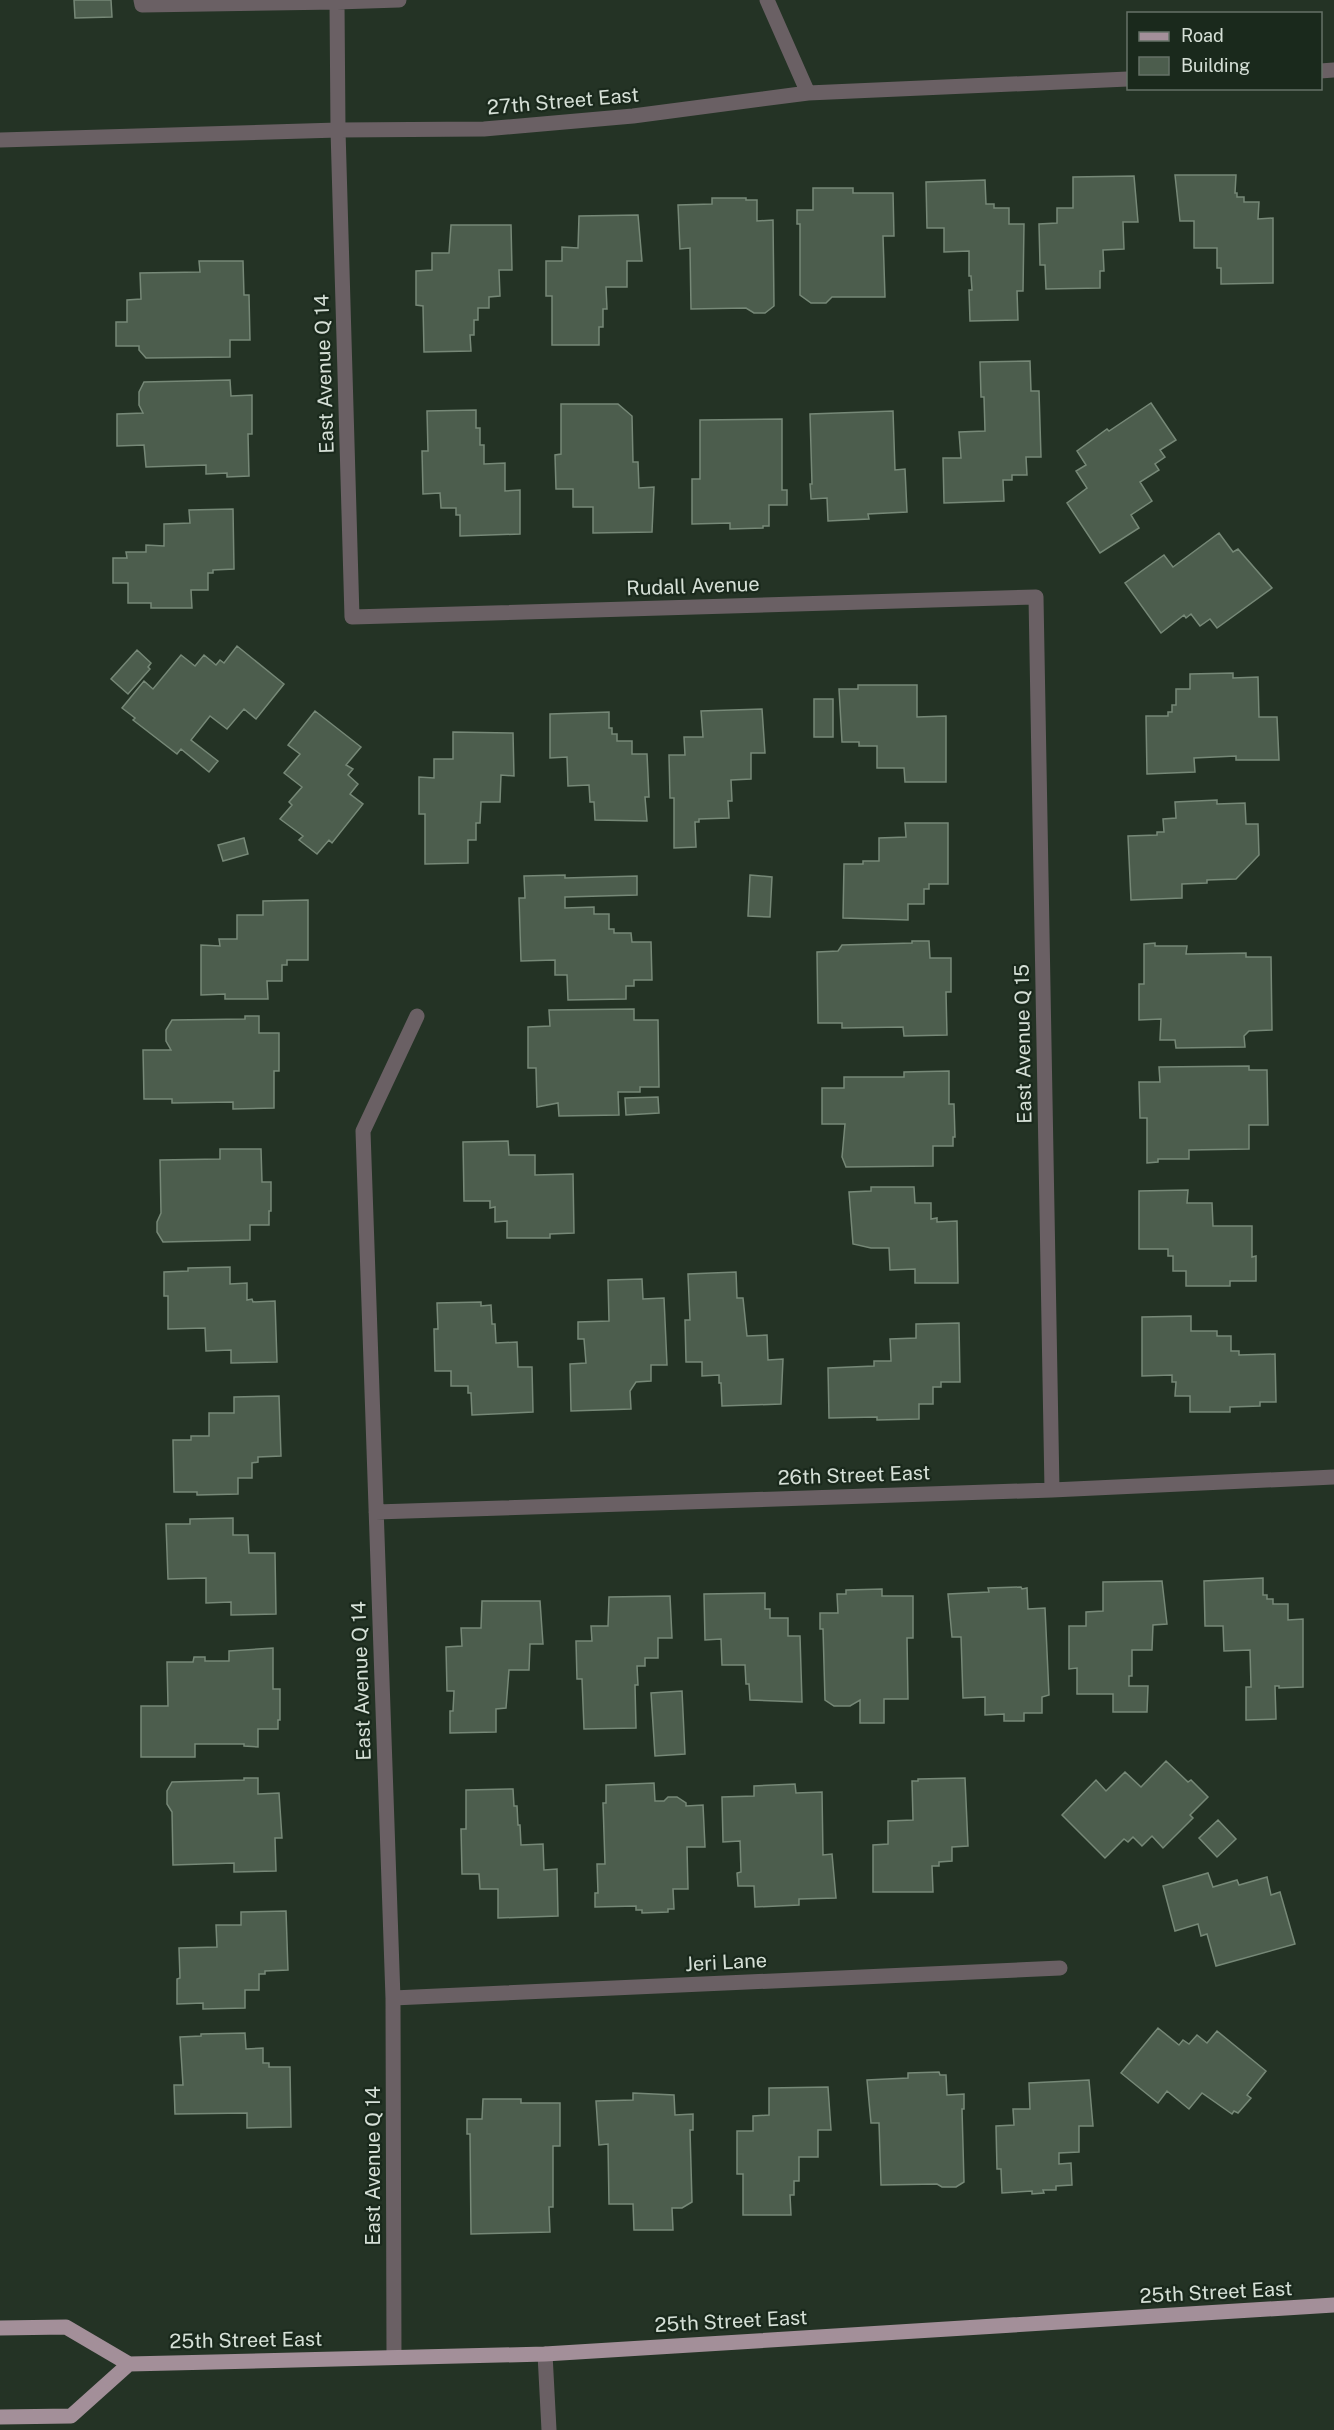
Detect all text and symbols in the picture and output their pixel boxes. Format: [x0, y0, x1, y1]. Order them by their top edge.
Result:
legend [1127, 12, 1322, 90]
text: Road [1181, 25, 1224, 46]
text: Building [1181, 55, 1250, 76]
street label: 27th Street East [486, 82, 640, 120]
street label: East Avenue Q 14 [309, 294, 339, 454]
street label: Rudall Avenue [626, 572, 760, 600]
street label: East Avenue Q 15 [1010, 964, 1036, 1124]
street label: 26th Street East [777, 1460, 931, 1490]
street label: East Avenue Q 14 [346, 1601, 376, 1761]
street label: Jeri Lane [684, 1948, 768, 1976]
street label: East Avenue Q 14 [361, 2086, 385, 2246]
street label: 25th Street East [1139, 2276, 1293, 2308]
street label: 25th Street East [654, 2305, 808, 2337]
street label: 25th Street East [169, 2327, 323, 2353]

